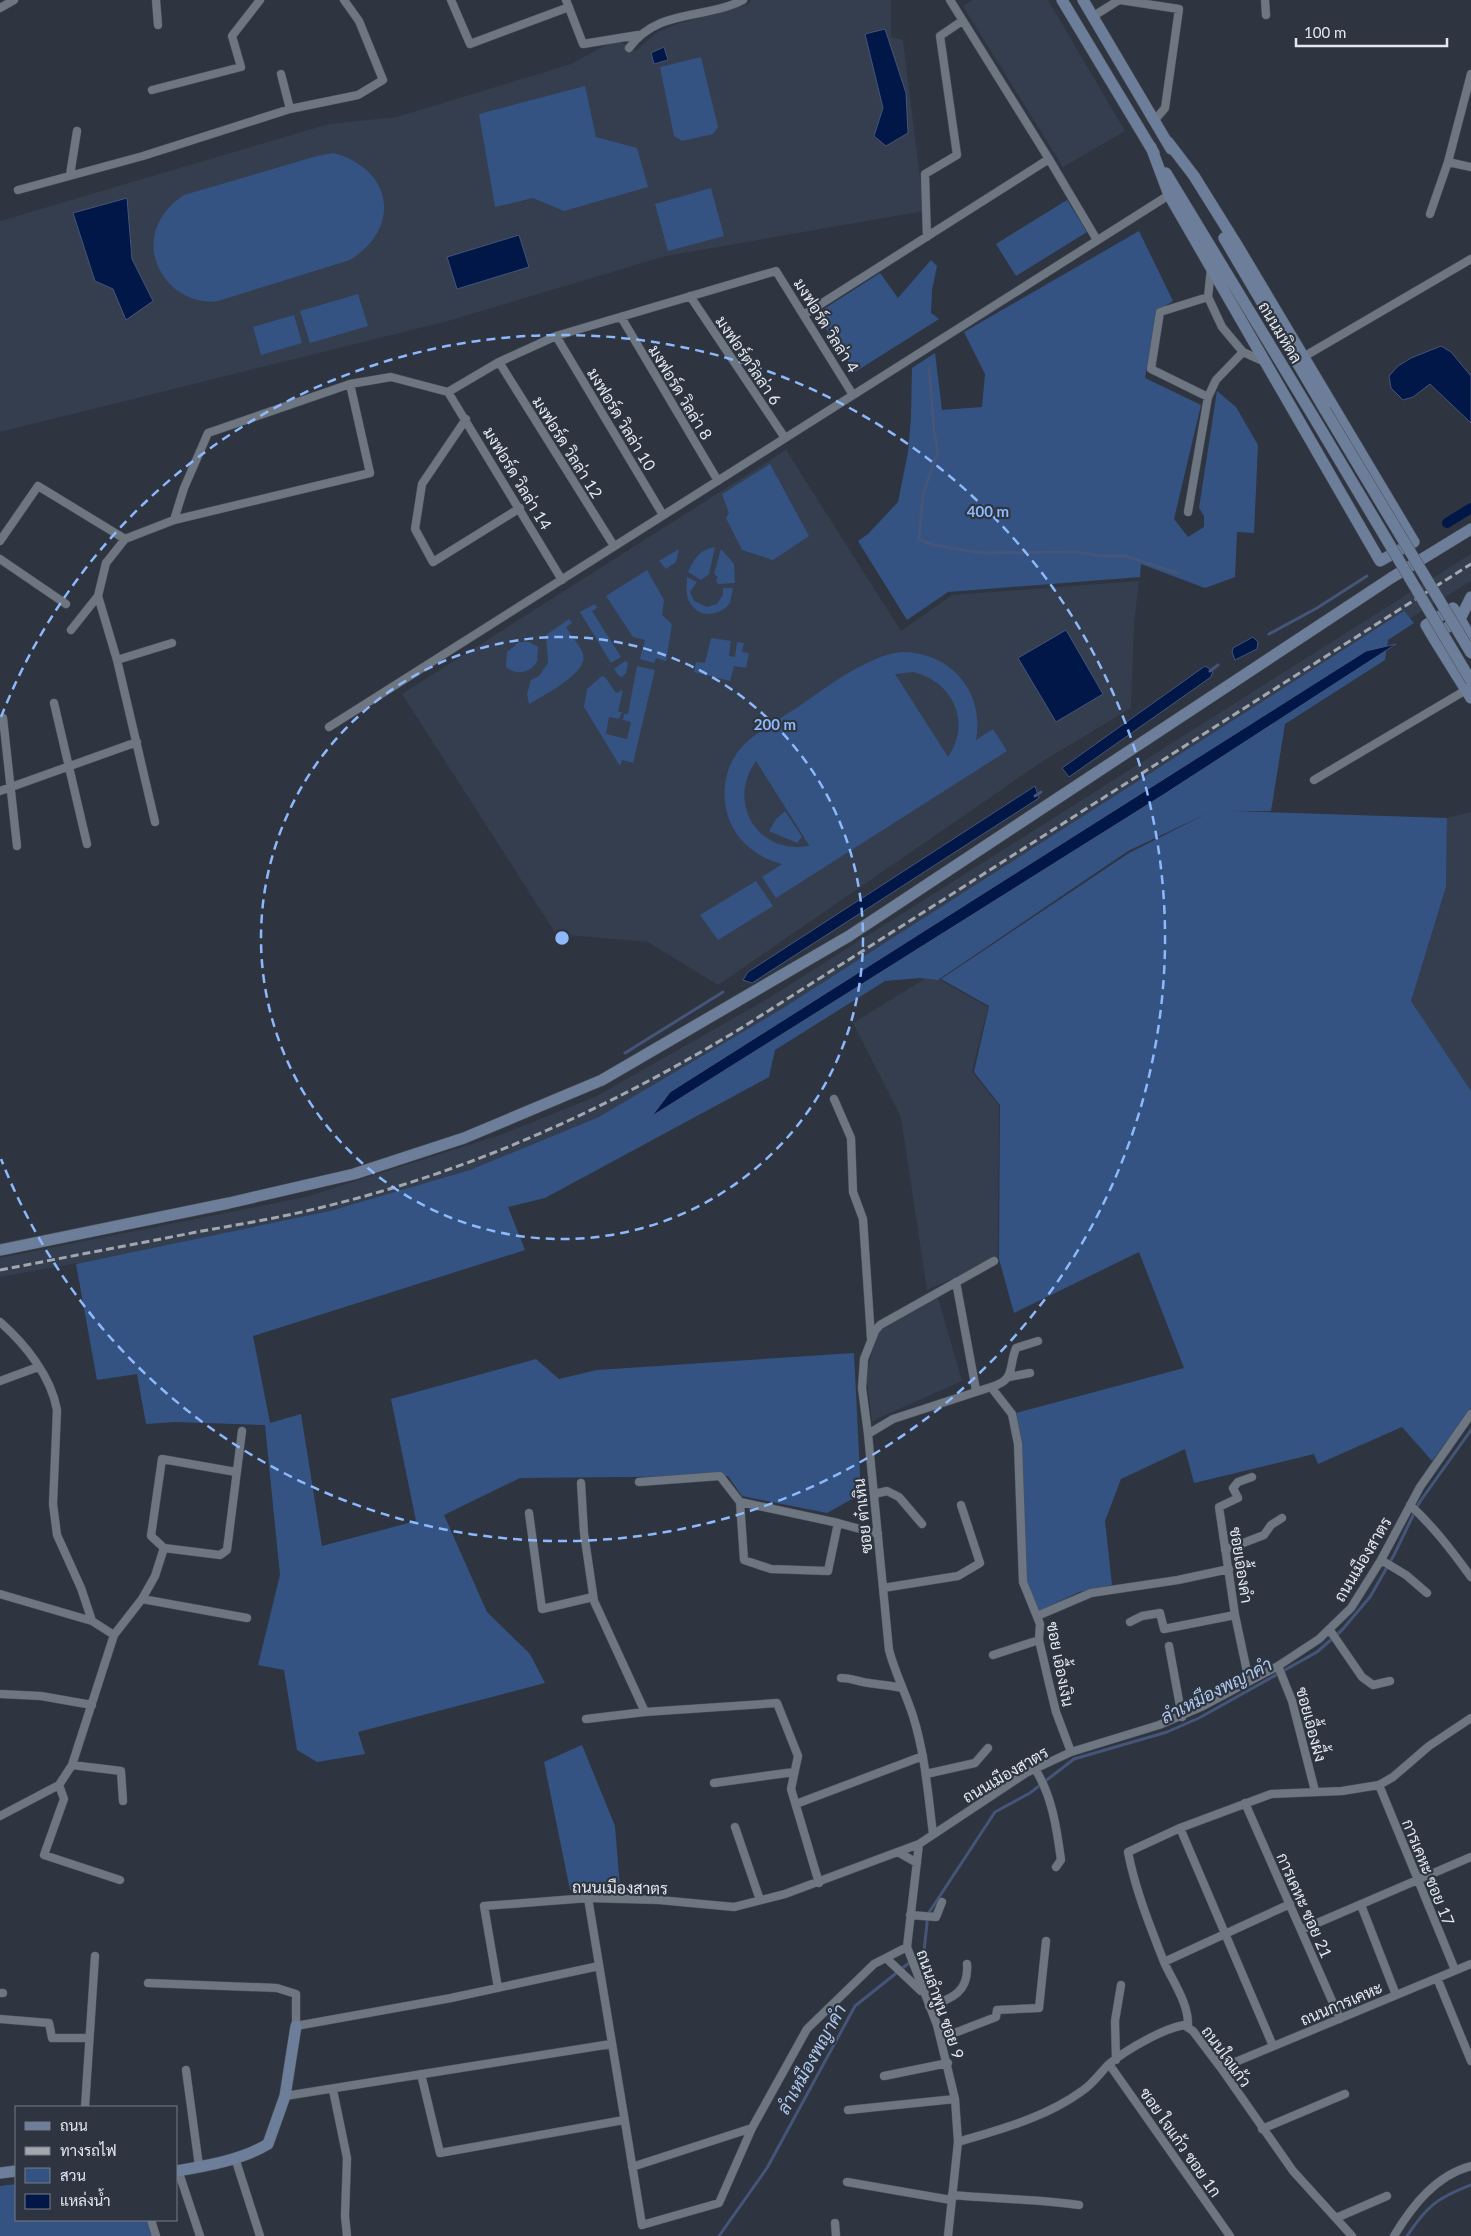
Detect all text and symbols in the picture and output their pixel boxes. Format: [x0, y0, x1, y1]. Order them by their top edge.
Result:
scale bar [1296, 15, 1447, 47]
text: 100 m [1304, 23, 1346, 41]
street label: มงฟอร์ด วิลล่า 4 [791, 273, 865, 375]
street label: ถนนมหิดล [1255, 298, 1307, 366]
street label: มงฟอร์ตวิลล่า 6 [712, 311, 787, 408]
street label: มงฟอร์ด วิลล่า 8 [645, 340, 718, 443]
street label: มงฟอร์ด วิลล่า 10 [584, 363, 662, 474]
street label: มงฟอร์ด วิลล่า 12 [529, 392, 609, 501]
street label: มงฟอร์ด วิลล่า 14 [480, 422, 558, 533]
text: 400 m [967, 502, 1009, 520]
text: 200 m [754, 715, 796, 733]
centre of rings [553, 929, 571, 947]
street label: ซอย ต๋าเหิน [849, 1478, 875, 1554]
street label: ถนนเมืองสาตร [1329, 1513, 1395, 1605]
street label: ซอยเอื้องคำ [1227, 1525, 1261, 1604]
street label: ซอย เอื้องเงิน [1043, 1619, 1082, 1708]
water label: ลำเหมืองพญาคำ [1156, 1651, 1276, 1728]
street label: ซอยเอื้องผื้ง [1293, 1683, 1335, 1763]
street label: ถนนเมืองสาตร [959, 1742, 1051, 1806]
street label: การเคหะ ซอย 17 [1399, 1816, 1459, 1928]
street label: การเคหะ ซอย 21 [1273, 1849, 1337, 1961]
street label: ถนนเมืองสาตร [572, 1877, 668, 1897]
street label: ถนนลำพูน ซอย 9 [911, 1947, 969, 2062]
street label: ถนนการเคหะ [1297, 1977, 1385, 2029]
water label: ลำเหมืองพญาคำ [771, 2000, 851, 2118]
street label: ถนนใจแก้ว [1198, 2021, 1256, 2090]
street label: ซอย ใจแก้ว ซอย 1ก [1136, 2083, 1227, 2200]
legend [15, 2106, 178, 2221]
text: ถนน [60, 2116, 88, 2134]
text: ทางรถไฟ [60, 2141, 117, 2159]
text: สวน [60, 2166, 86, 2184]
text: แหล่งน้ำ [60, 2188, 111, 2209]

